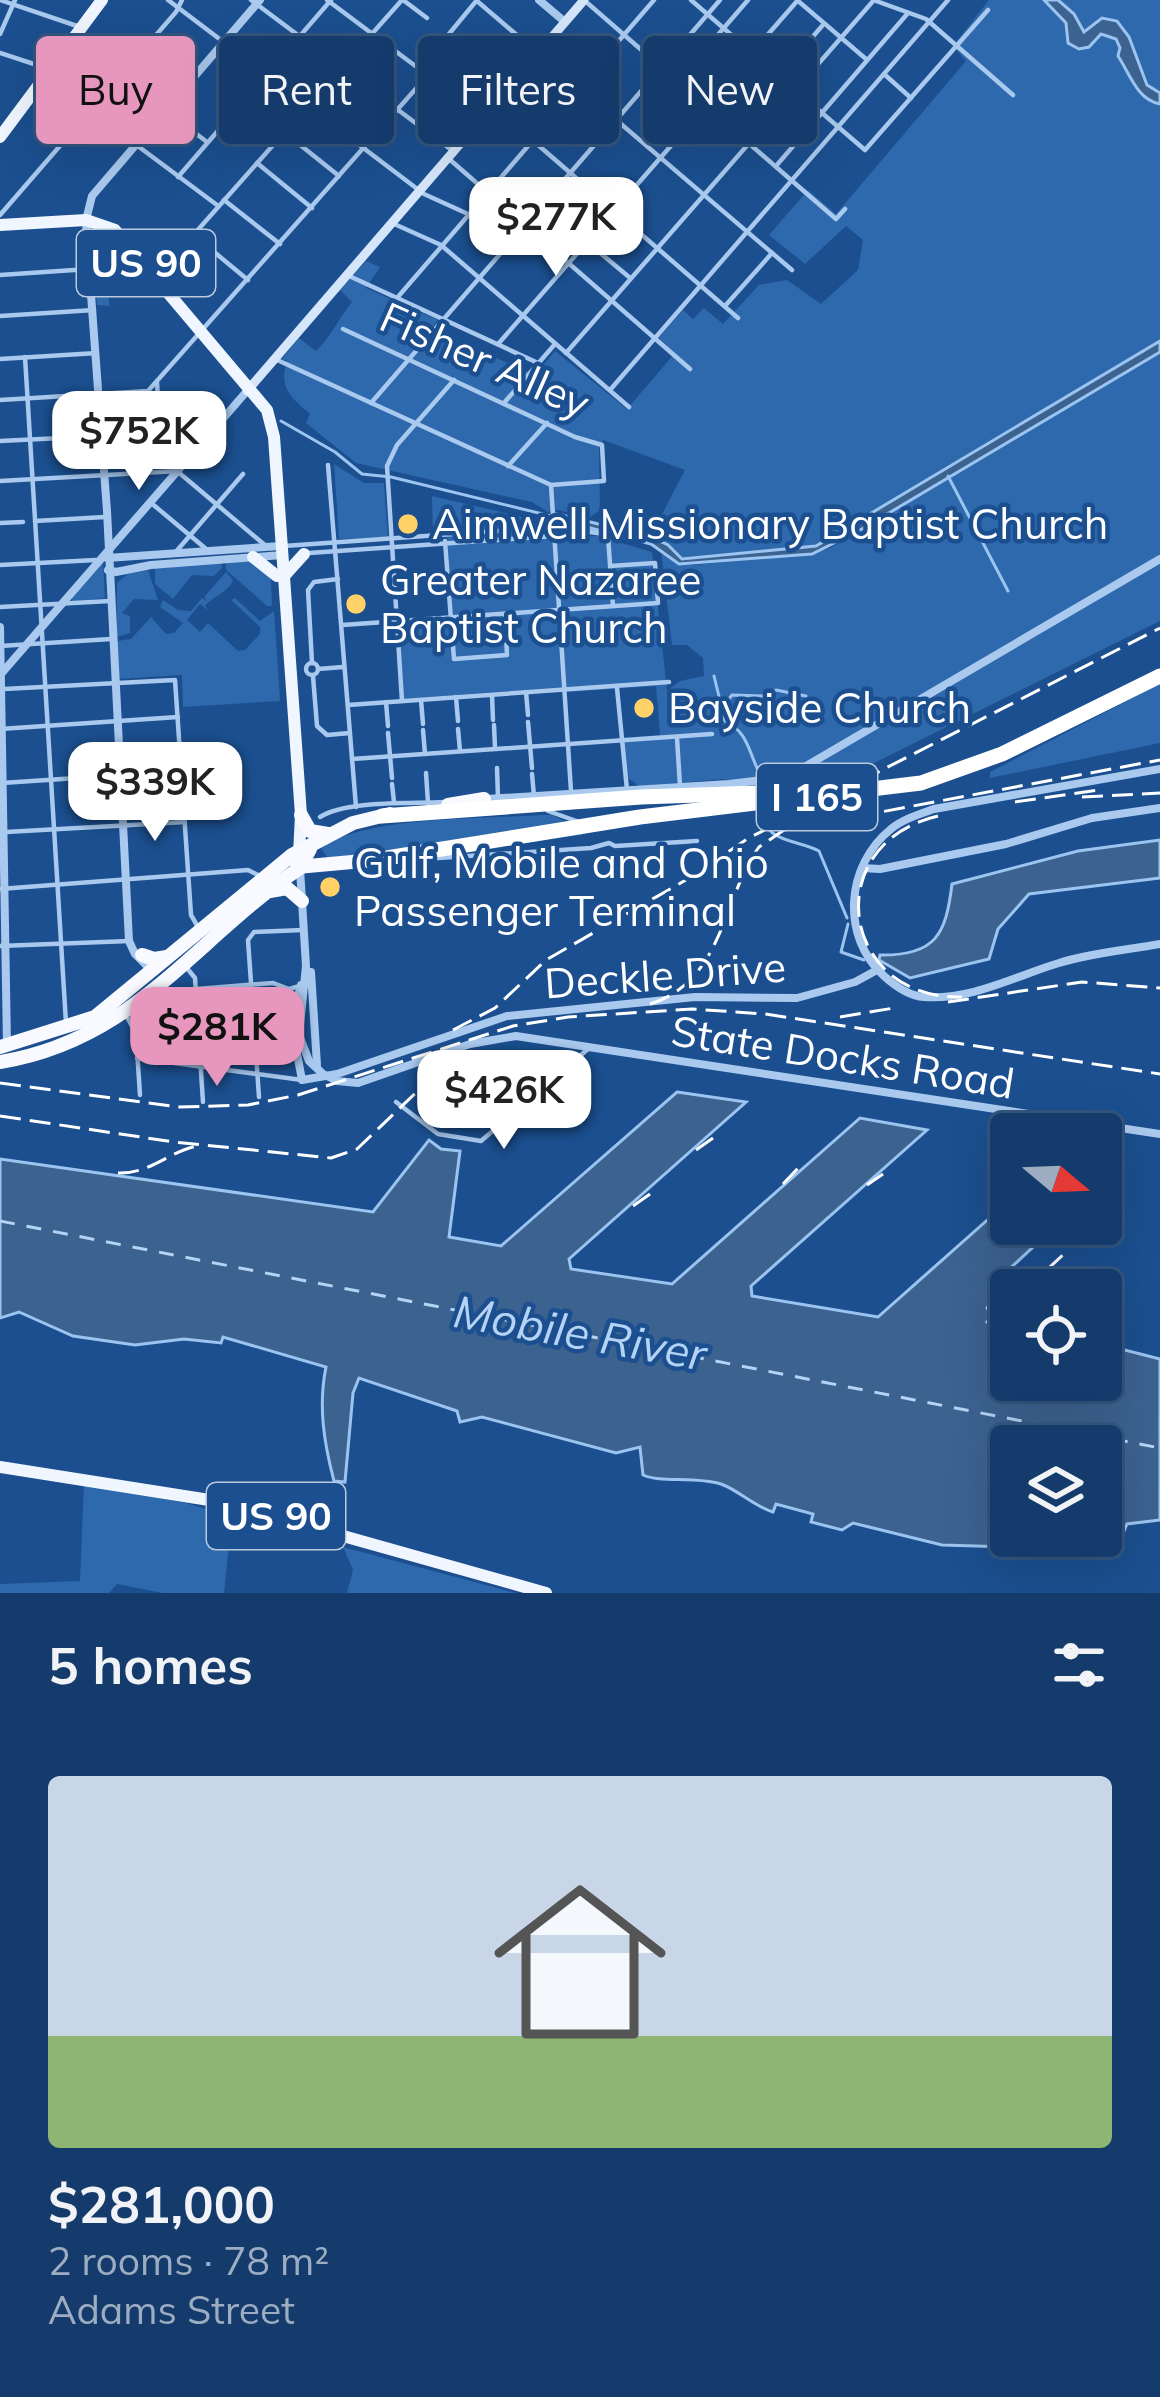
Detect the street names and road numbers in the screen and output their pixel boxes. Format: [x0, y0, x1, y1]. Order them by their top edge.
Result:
road number: US 90 [77, 230, 215, 296]
street label: Fisher Alley [372, 290, 598, 429]
road number: I 165 [757, 764, 877, 830]
street label: Deckle Drive [542, 940, 787, 1009]
street label: State Docks Road [668, 1003, 1018, 1110]
road number: US 90 [207, 1483, 345, 1549]

